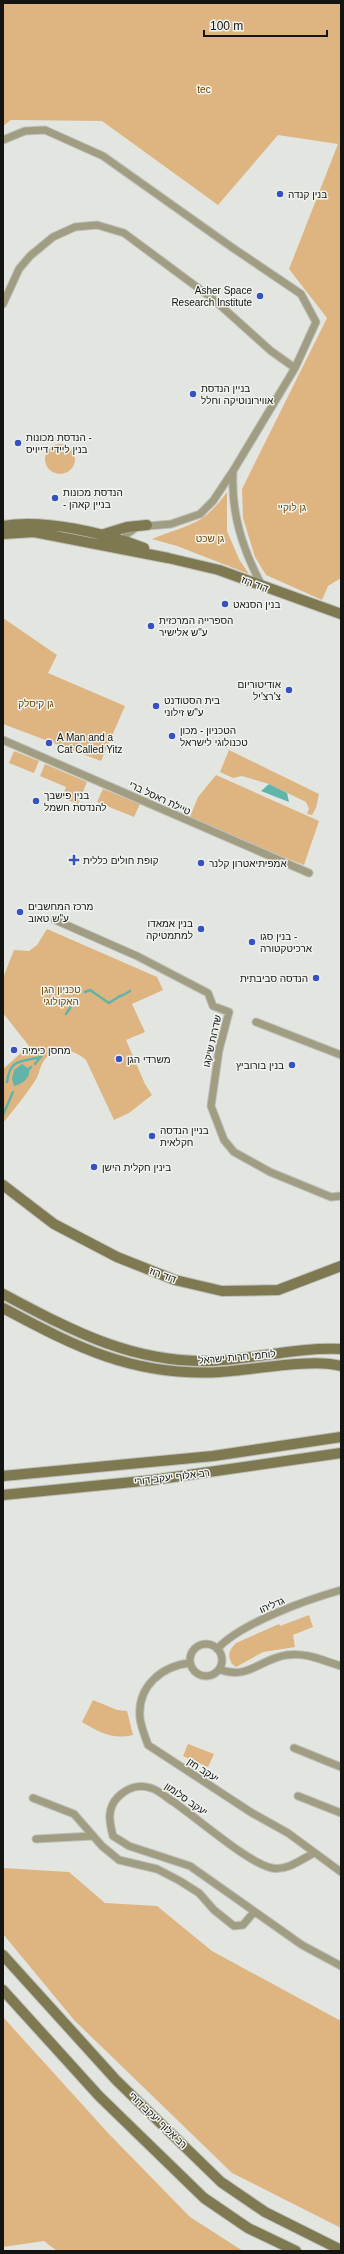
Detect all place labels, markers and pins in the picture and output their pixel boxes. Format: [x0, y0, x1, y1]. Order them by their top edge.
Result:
marker: בנין קנדה [275, 189, 285, 199]
place label: בנין קנדה [288, 189, 327, 200]
place label: Asher Space Research Institute [171, 285, 252, 308]
marker: Asher Space Research Institute [255, 291, 265, 301]
place label: בניין הנדסת אווירונוטיקה וחלל [201, 383, 274, 406]
marker: בניין הנדסת אווירונוטיקה וחלל [188, 389, 198, 399]
place label: הנדסת מכונות - בנין ליידי דייויס [26, 432, 92, 455]
marker: הנדסת מכונות - בנין ליידי דייויס [13, 438, 23, 448]
place label: הנדסת מכונות - בניין קאהן [63, 487, 123, 510]
marker: הנדסת מכונות - בניין קאהן [50, 493, 60, 503]
marker: בנין הסנאט [220, 599, 230, 609]
place label: בנין הסנאט [233, 599, 280, 610]
place label: הספרייה המרכזית ע"ש אלישיר [159, 615, 233, 638]
marker: הספרייה המרכזית ע"ש אלישיר [146, 621, 156, 631]
place label: אודיטוריום צ'רצ'יל [238, 679, 282, 702]
marker: אודיטוריום צ'רצ'יל [284, 685, 294, 695]
place label: בית הסטודנט ע"ש זילוני [164, 695, 220, 718]
marker: בית הסטודנט ע"ש זילוני [151, 701, 161, 711]
place label: הטכניון - מכון טכנולוגי לישראל [180, 725, 248, 748]
marker: הטכניון - מכון טכנולוגי לישראל [167, 731, 177, 741]
place label: A Man and a Cat Called Yitz [57, 732, 123, 755]
marker: A Man and a Cat Called Yitz [44, 738, 54, 748]
place label: בנין פישבך להנדסת חשמל [44, 790, 107, 813]
marker: בנין פישבך להנדסת חשמל [31, 796, 41, 806]
marker: קופת חולים כללית [68, 854, 80, 866]
place label: קופת חולים כללית [83, 855, 159, 866]
marker: אמפיתיאטרון קלנר [196, 858, 206, 868]
place label: אמפיתיאטרון קלנר [209, 858, 287, 869]
place label: מרכז המחשבים ע"ש טאוב [28, 901, 94, 924]
marker: מרכז המחשבים ע"ש טאוב [15, 907, 25, 917]
place label: בנין אמאדו למתמטיקה [146, 918, 193, 941]
marker: בנין אמאדו למתמטיקה [196, 924, 206, 934]
place label: בנין סגו - ארכיטקטורה [260, 931, 313, 954]
marker: בנין סגו - ארכיטקטורה [247, 937, 257, 947]
place label: הנדסה סביבתית [240, 973, 308, 984]
marker: הנדסה סביבתית [311, 973, 321, 983]
marker: מחסן כימיה [9, 1045, 19, 1055]
place label: מחסן כימיה [22, 1045, 71, 1056]
marker: משרדי הגן [114, 1054, 124, 1064]
place label: משרדי הגן [127, 1054, 171, 1065]
place label: בנין בורוביץ [236, 1060, 284, 1071]
marker: בנין בורוביץ [287, 1060, 297, 1070]
place label: בניין הנדסה חקלאית [160, 1125, 209, 1148]
marker: בניין הנדסה חקלאית [147, 1131, 157, 1141]
marker: בינין חקלית הישן [89, 1162, 99, 1172]
place label: בינין חקלית הישן [102, 1162, 171, 1173]

